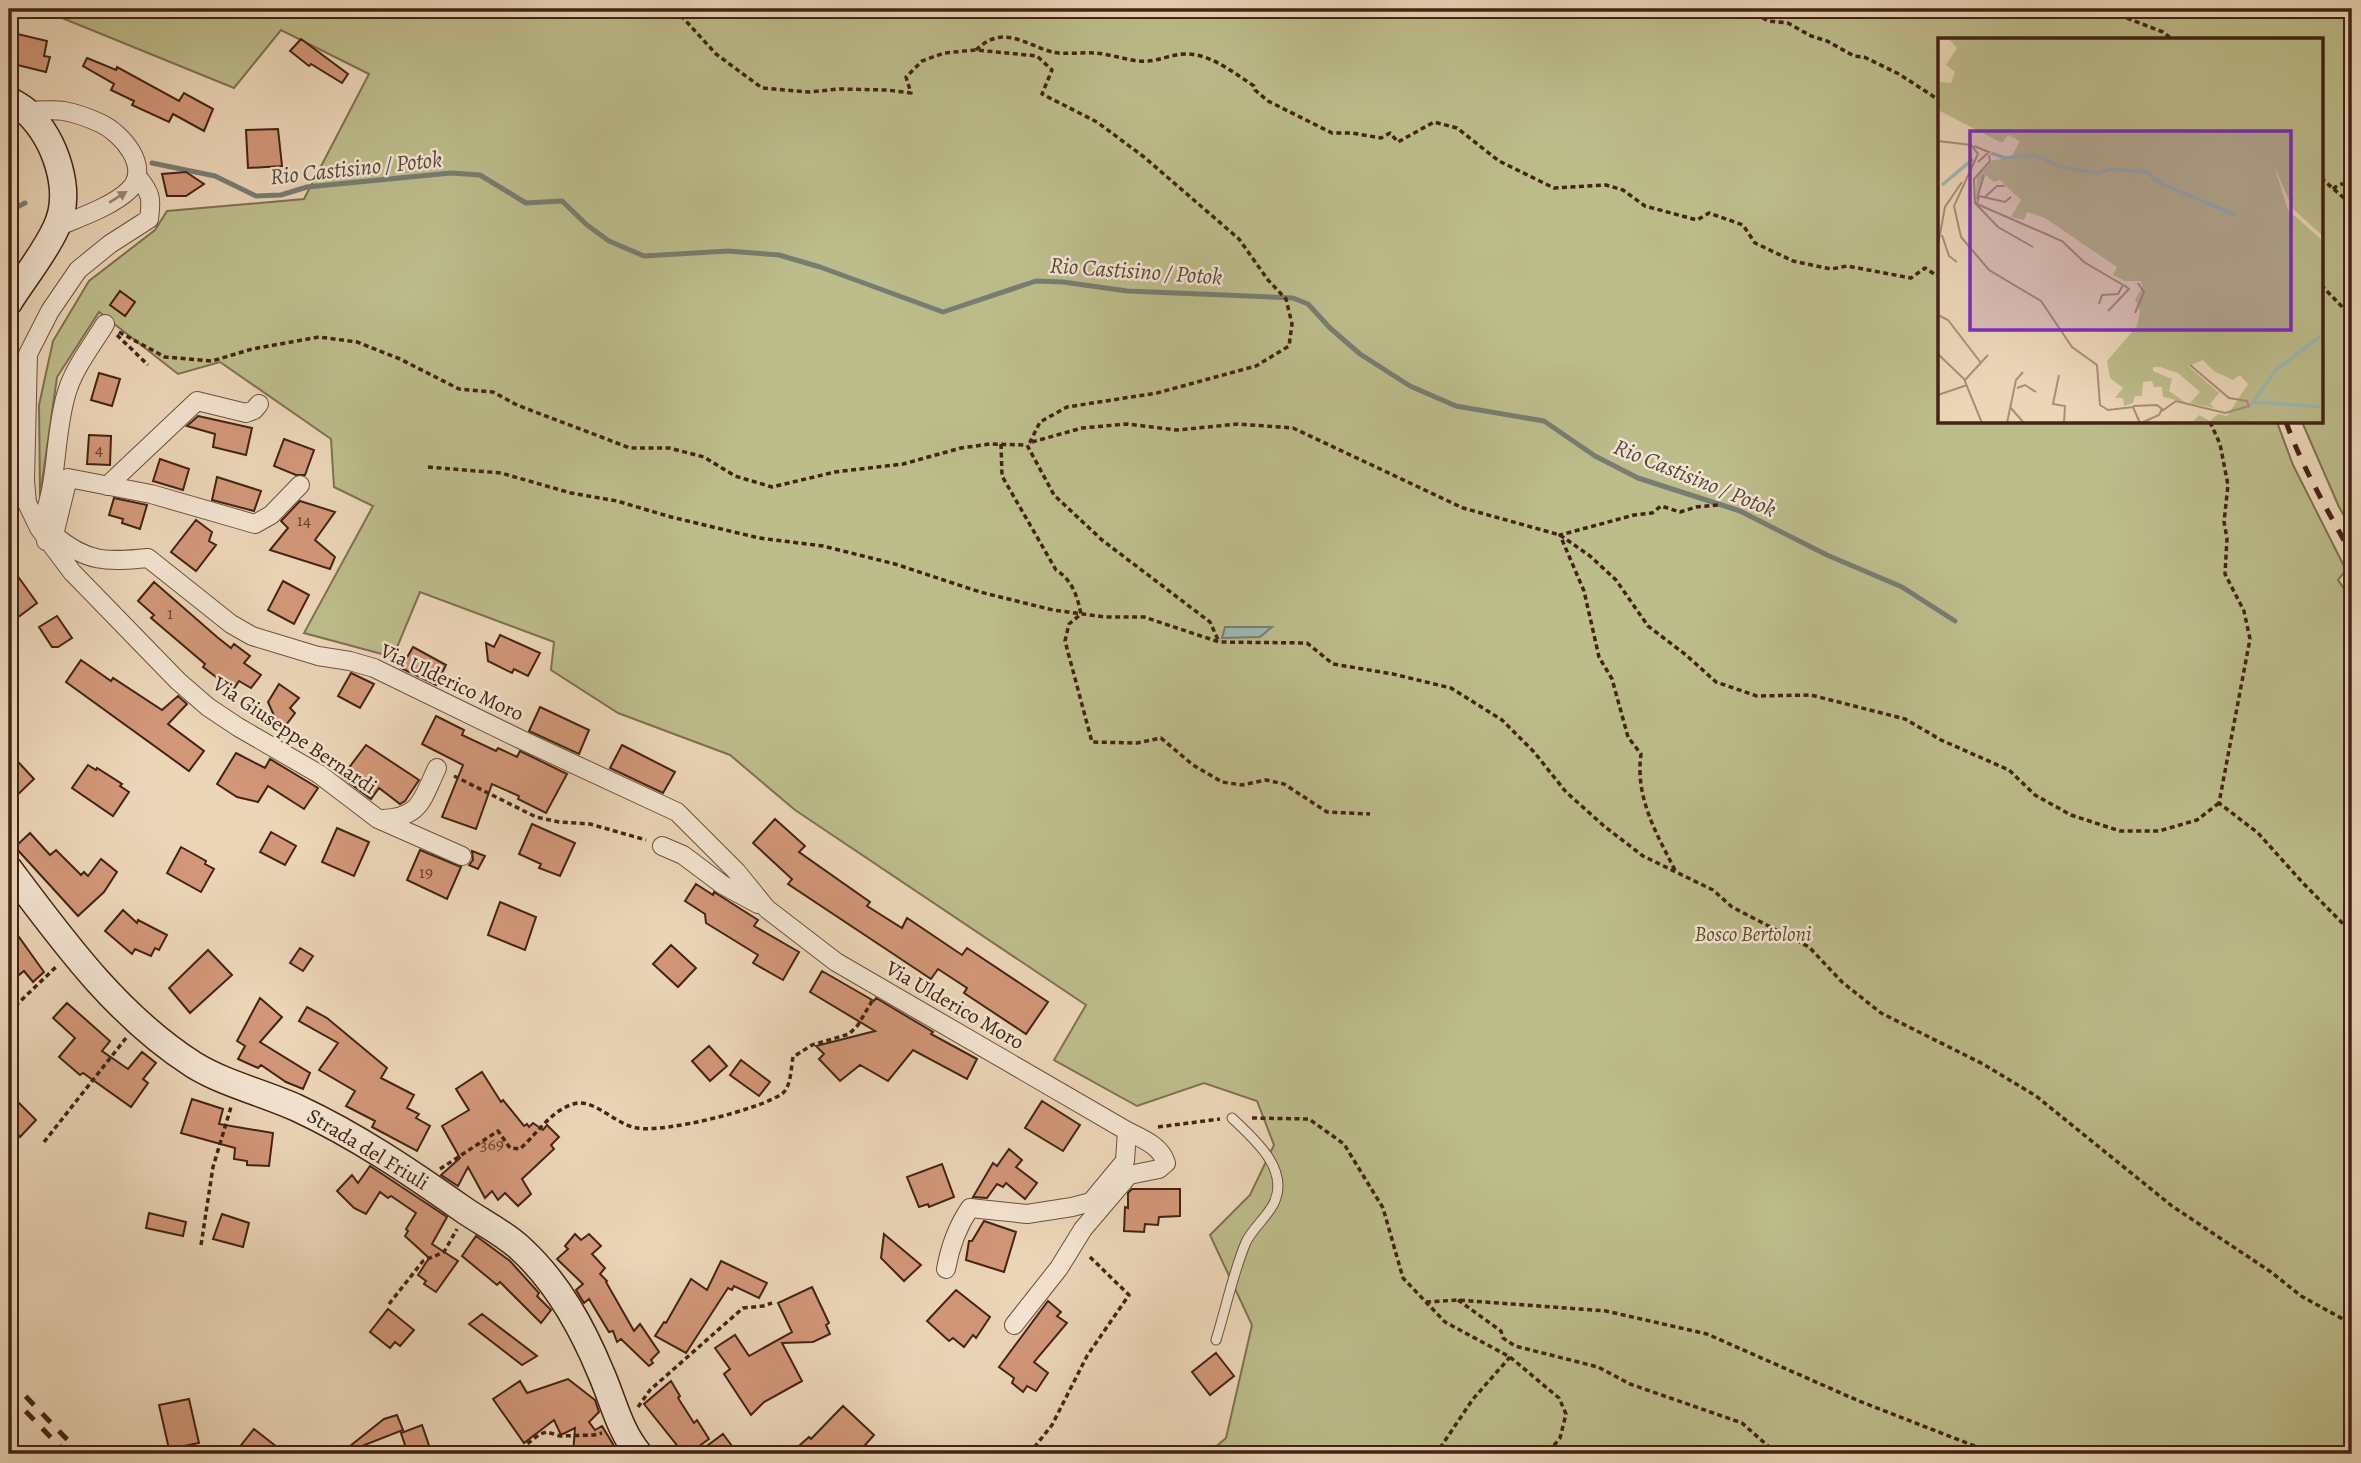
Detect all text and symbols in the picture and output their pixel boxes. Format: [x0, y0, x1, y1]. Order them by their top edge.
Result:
inset map [1938, 38, 2322, 424]
water label: Rio Castisino / Potok [268, 144, 444, 192]
one-way arrow [108, 190, 128, 203]
water label: Rio Castisino / Potok [1049, 250, 1223, 292]
water label: Rio Castisino / Potok [1609, 431, 1781, 525]
house number: 4 [95, 437, 103, 461]
house number: 14 [297, 508, 311, 532]
house number: 1 [167, 601, 173, 625]
street label: Via Ulderico Moro [375, 636, 528, 727]
street label: Via Giuseppe Bernardi [207, 669, 383, 800]
house number: 19 [419, 860, 433, 884]
park label: Bosco Bertoloni [1694, 920, 1812, 948]
street label: Via Ulderico Moro [880, 954, 1029, 1056]
street label: Strada del Friuli [302, 1102, 434, 1196]
house number: 369 [480, 1132, 504, 1156]

